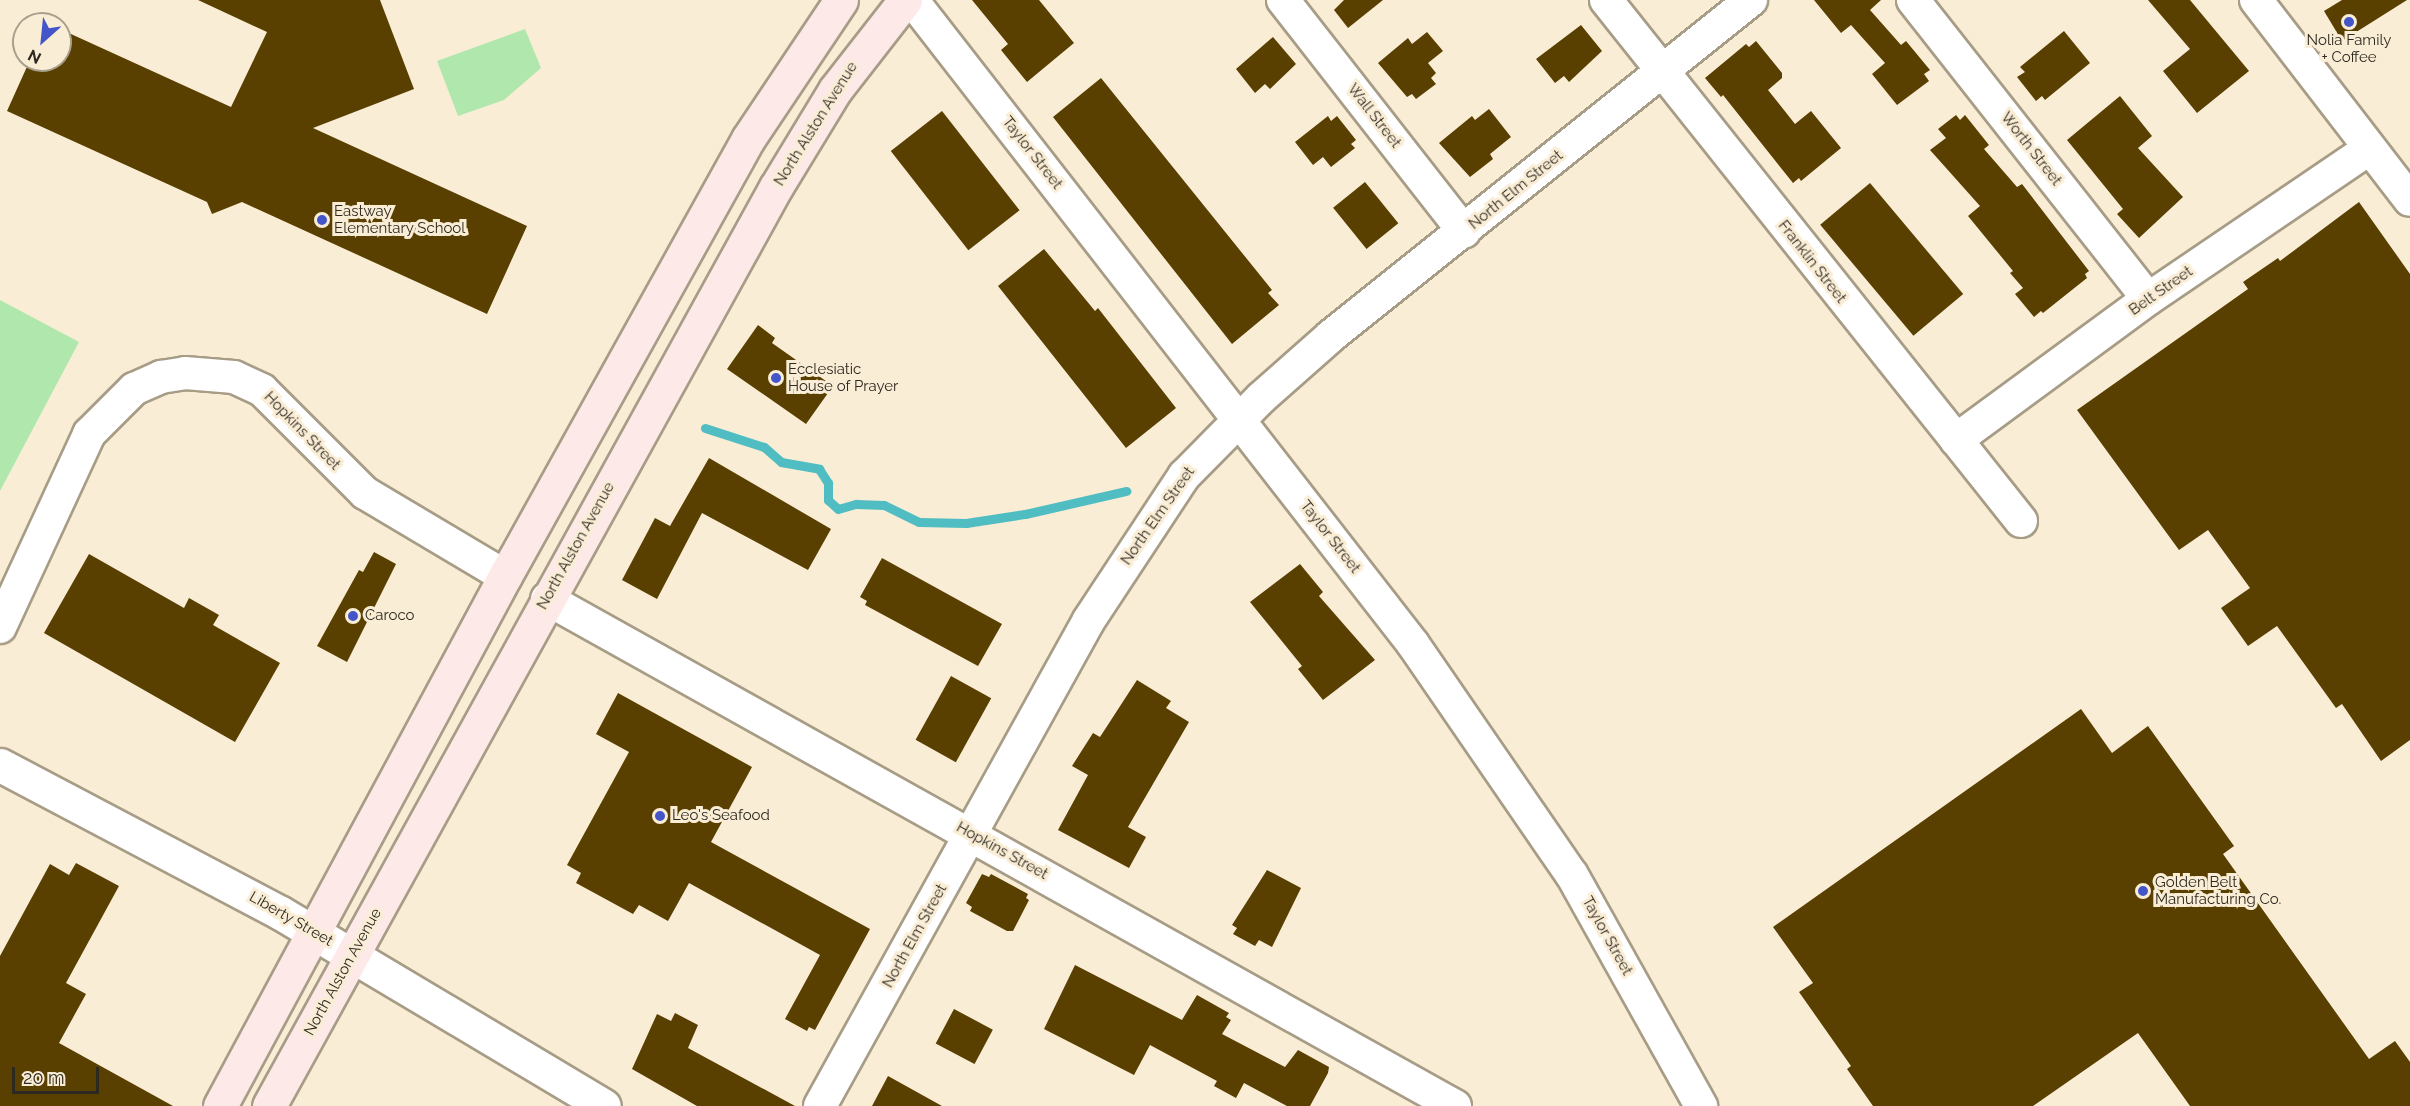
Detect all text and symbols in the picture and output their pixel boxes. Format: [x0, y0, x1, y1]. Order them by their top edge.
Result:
north arrow [12, 12, 72, 72]
marker: Nolia Family + Coffee [2342, 15, 2356, 29]
place label: Nolia Family + Coffee [2307, 31, 2391, 66]
text: N [25, 45, 44, 68]
street label: North Alston Avenue [770, 58, 862, 190]
street label: Wall Street [1343, 80, 1405, 152]
street label: Worth Street [1997, 109, 2065, 189]
street label: Taylor Street [998, 113, 1066, 193]
street label: North Elm Street [1465, 147, 1567, 233]
place label: Eastway Elementary School [334, 202, 466, 237]
marker: Eastway Elementary School [315, 213, 329, 227]
street label: Franklin Street [1774, 217, 1850, 307]
street label: Belt Street [2126, 263, 2196, 319]
place label: Ecclesiatic House of Prayer [788, 360, 899, 395]
marker: Ecclesiatic House of Prayer [769, 371, 783, 385]
street label: Hopkins Street [260, 388, 344, 474]
street label: North Elm Street [1117, 463, 1199, 569]
street label: North Alston Avenue [533, 479, 619, 613]
street label: Taylor Street [1296, 497, 1364, 577]
place label: Caroco [365, 607, 414, 625]
marker: Caroco [346, 609, 360, 623]
place label: Leo's Seafood [672, 807, 770, 825]
marker: Leo's Seafood [653, 809, 667, 823]
street label: Hopkins Street [953, 818, 1051, 884]
place label: Golden Belt Manufacturing Co. [2155, 873, 2281, 908]
street label: North Elm Street [879, 881, 951, 991]
marker: Golden Belt Manufacturing Co. [2136, 884, 2150, 898]
street label: Liberty Street [246, 888, 336, 950]
street label: Taylor Street [1578, 893, 1636, 979]
street label: North Alston Avenue [300, 905, 386, 1039]
scale bar [15, 1055, 102, 1093]
text: 20 m [23, 1067, 65, 1088]

